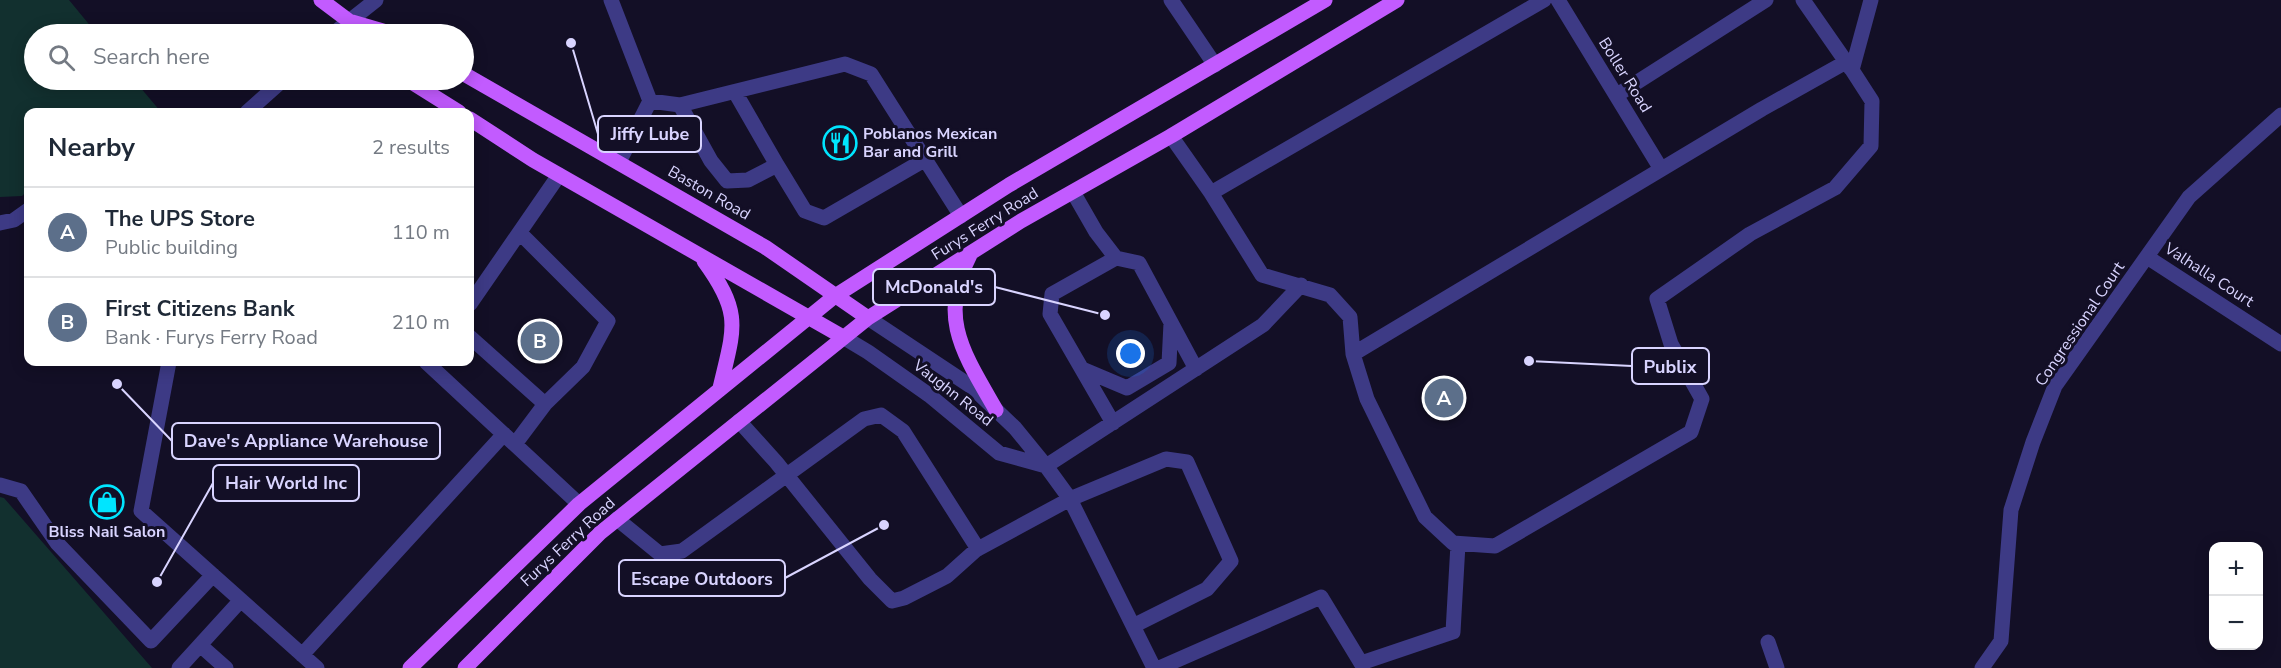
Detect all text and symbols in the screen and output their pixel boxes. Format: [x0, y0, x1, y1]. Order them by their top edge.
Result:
search box [24, 24, 474, 90]
street label: Boller Road [1593, 33, 1657, 117]
icon: search [45, 41, 78, 74]
text: Search here [93, 42, 210, 72]
callout: Jiffy Lube [598, 116, 701, 152]
text: Jiffy Lube [610, 122, 690, 146]
place label: Poblanos Mexican Bar and Grill [863, 123, 997, 163]
restaurant icon: Poblanos Mexican Bar and Grill [822, 125, 858, 161]
text: Nearby [48, 130, 135, 165]
text: 2 results [372, 134, 450, 161]
street label: Baston Road [664, 161, 754, 225]
street label: Furys Ferry Road [927, 182, 1043, 266]
text: The UPS Store [105, 204, 255, 234]
text: A [60, 219, 75, 246]
text: 110 m [392, 219, 450, 246]
text: Public building [105, 234, 238, 261]
street label: Valhalla Court [2159, 237, 2258, 312]
street label: Congressional Court [2030, 257, 2130, 391]
callout: McDonald's [873, 269, 995, 305]
text: McDonald's [885, 275, 983, 299]
text: First Citizens Bank [105, 294, 295, 324]
text: B [61, 309, 74, 336]
text: 210 m [392, 309, 450, 336]
pin: B [520, 318, 560, 364]
text: Bank · Furys Ferry Road [105, 324, 318, 351]
your location [1116, 339, 1145, 368]
callout: Publix [1632, 348, 1709, 384]
street label: Vaughn Road [907, 354, 998, 431]
text: Publix [1644, 355, 1697, 379]
pin: A [1424, 376, 1464, 420]
callout: Dave's Appliance Warehouse [172, 423, 440, 459]
text: Dave's Appliance Warehouse [184, 429, 428, 453]
callout: Hair World Inc [213, 465, 359, 501]
text: Hair World Inc [225, 471, 347, 495]
shop icon: Bliss Nail Salon [89, 484, 125, 520]
street label: Furys Ferry Road [516, 492, 620, 592]
place label: Bliss Nail Salon [49, 521, 165, 543]
map controls [2209, 542, 2263, 650]
button: + [2209, 542, 2263, 596]
callout: Escape Outdoors [619, 560, 785, 596]
text: Escape Outdoors [631, 567, 773, 591]
button: − [2209, 596, 2263, 650]

